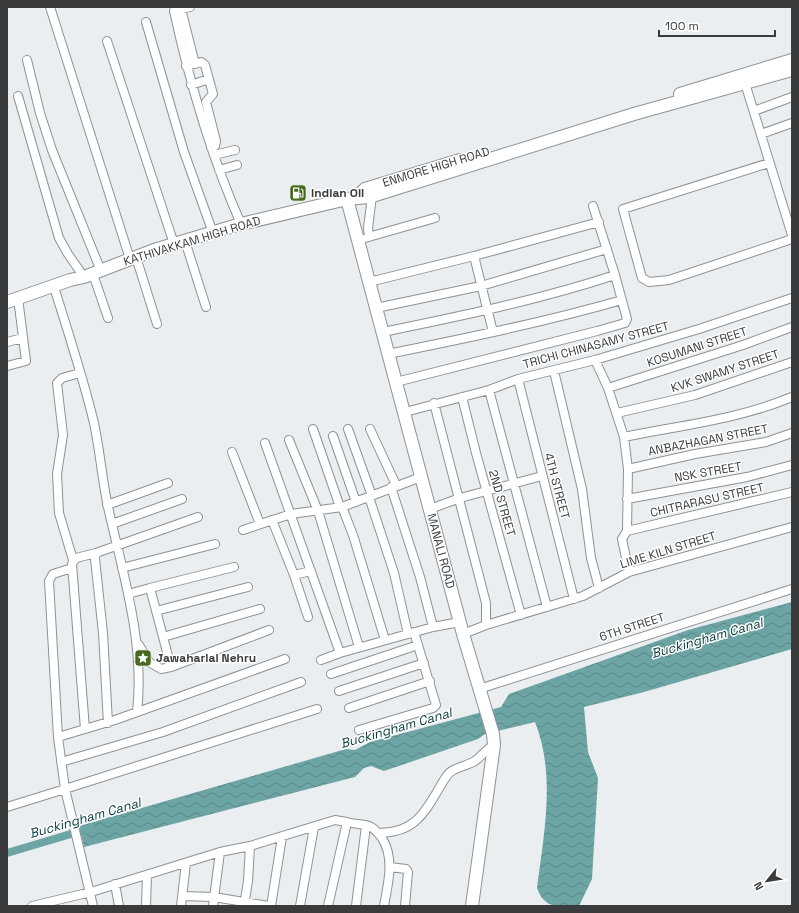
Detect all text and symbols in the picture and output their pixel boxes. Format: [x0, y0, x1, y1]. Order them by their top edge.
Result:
scale bar [659, 12, 775, 38]
text: 100 m [665, 18, 699, 34]
street label: ENMORE HIGH ROAD [380, 143, 492, 191]
fuel station icon: Indian Oil [288, 183, 308, 203]
place label: Indian Oil [311, 185, 364, 201]
street label: KATHIVAKKAM HIGH ROAD [122, 213, 263, 269]
street label: TRICHI CHINASAMY STREET [521, 318, 671, 372]
street label: KOSUMANI STREET [645, 323, 749, 371]
street label: KVK SWAMY STREET [669, 346, 781, 396]
street label: ANBAZHAGAN STREET [647, 421, 769, 459]
street label: 4TH STREET [541, 451, 573, 521]
street label: NSK STREET [673, 458, 743, 486]
street label: 2ND STREET [485, 468, 519, 538]
street label: CHITRARASU STREET [648, 479, 766, 521]
street label: MANALI ROAD [423, 512, 459, 590]
street label: LIME KILN STREET [618, 528, 718, 572]
street label: 6TH STREET [597, 609, 667, 645]
water label: Buckingham Canal [649, 613, 766, 662]
place icon: Jawaharlal Nehru [133, 648, 153, 668]
place label: Jawaharlal Nehru [156, 650, 256, 666]
water label: Buckingham Canal [338, 703, 455, 752]
water label: Buckingham Canal [27, 793, 144, 842]
north arrow [747, 861, 787, 901]
text: N [750, 879, 766, 893]

